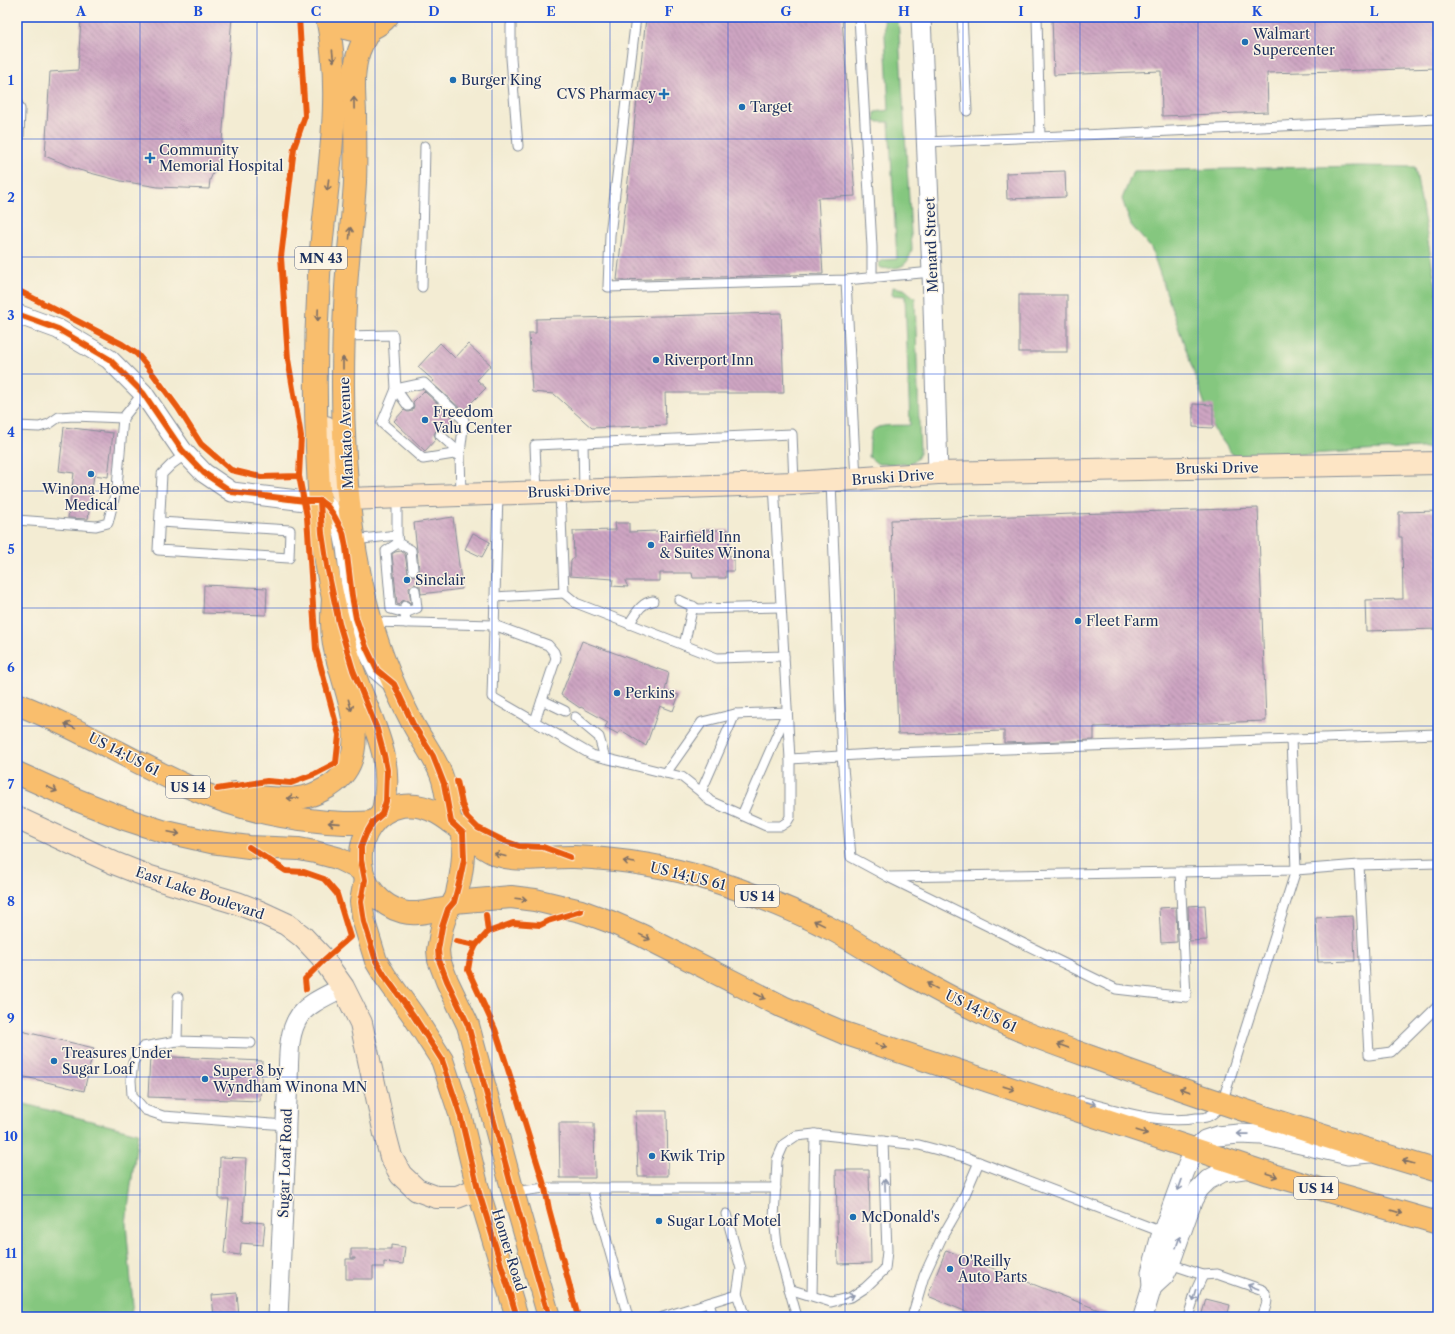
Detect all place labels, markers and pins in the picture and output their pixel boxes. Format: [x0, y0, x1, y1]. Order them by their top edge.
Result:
place label: Walmart Supercenter [1252, 25, 1335, 59]
marker: Walmart Supercenter [1240, 37, 1250, 47]
place label: Burger King [461, 71, 542, 89]
marker: Burger King [448, 75, 458, 85]
place label: CVS Pharmacy [557, 85, 656, 103]
marker: CVS Pharmacy [659, 89, 669, 99]
place label: Target [750, 98, 793, 116]
marker: Target [737, 102, 747, 112]
place label: Community Memorial Hospital [159, 141, 283, 175]
marker: Community Memorial Hospital [144, 152, 156, 164]
place label: Riverport Inn [664, 351, 754, 369]
marker: Riverport Inn [651, 355, 661, 365]
place label: Freedom Valu Center [432, 403, 512, 437]
marker: Freedom Valu Center [420, 415, 430, 425]
marker: Winona Home Medical [86, 469, 96, 479]
place label: Winona Home Medical [41, 480, 140, 514]
place label: Fairfield Inn & Suites Winona [659, 528, 771, 562]
marker: Fairfield Inn & Suites Winona [646, 540, 656, 550]
place label: Sinclair [415, 571, 466, 589]
marker: Sinclair [402, 575, 412, 585]
place label: Fleet Farm [1086, 612, 1159, 630]
marker: Fleet Farm [1073, 616, 1083, 626]
place label: Perkins [625, 684, 675, 702]
marker: Perkins [612, 688, 622, 698]
place label: Treasures Under Sugar Loaf [62, 1044, 172, 1078]
marker: Treasures Under Sugar Loaf [49, 1056, 59, 1066]
place label: Super 8 by Wyndham Winona MN [212, 1062, 368, 1096]
marker: Super 8 by Wyndham Winona MN [200, 1074, 210, 1084]
place label: Kwik Trip [660, 1147, 725, 1165]
marker: Kwik Trip [647, 1151, 657, 1161]
place label: McDonald's [861, 1208, 940, 1226]
place label: Sugar Loaf Motel [667, 1212, 781, 1230]
marker: McDonald's [848, 1212, 858, 1222]
marker: Sugar Loaf Motel [654, 1216, 664, 1226]
place label: O'Reilly Auto Parts [957, 1252, 1027, 1286]
marker: O'Reilly Auto Parts [945, 1264, 955, 1274]

